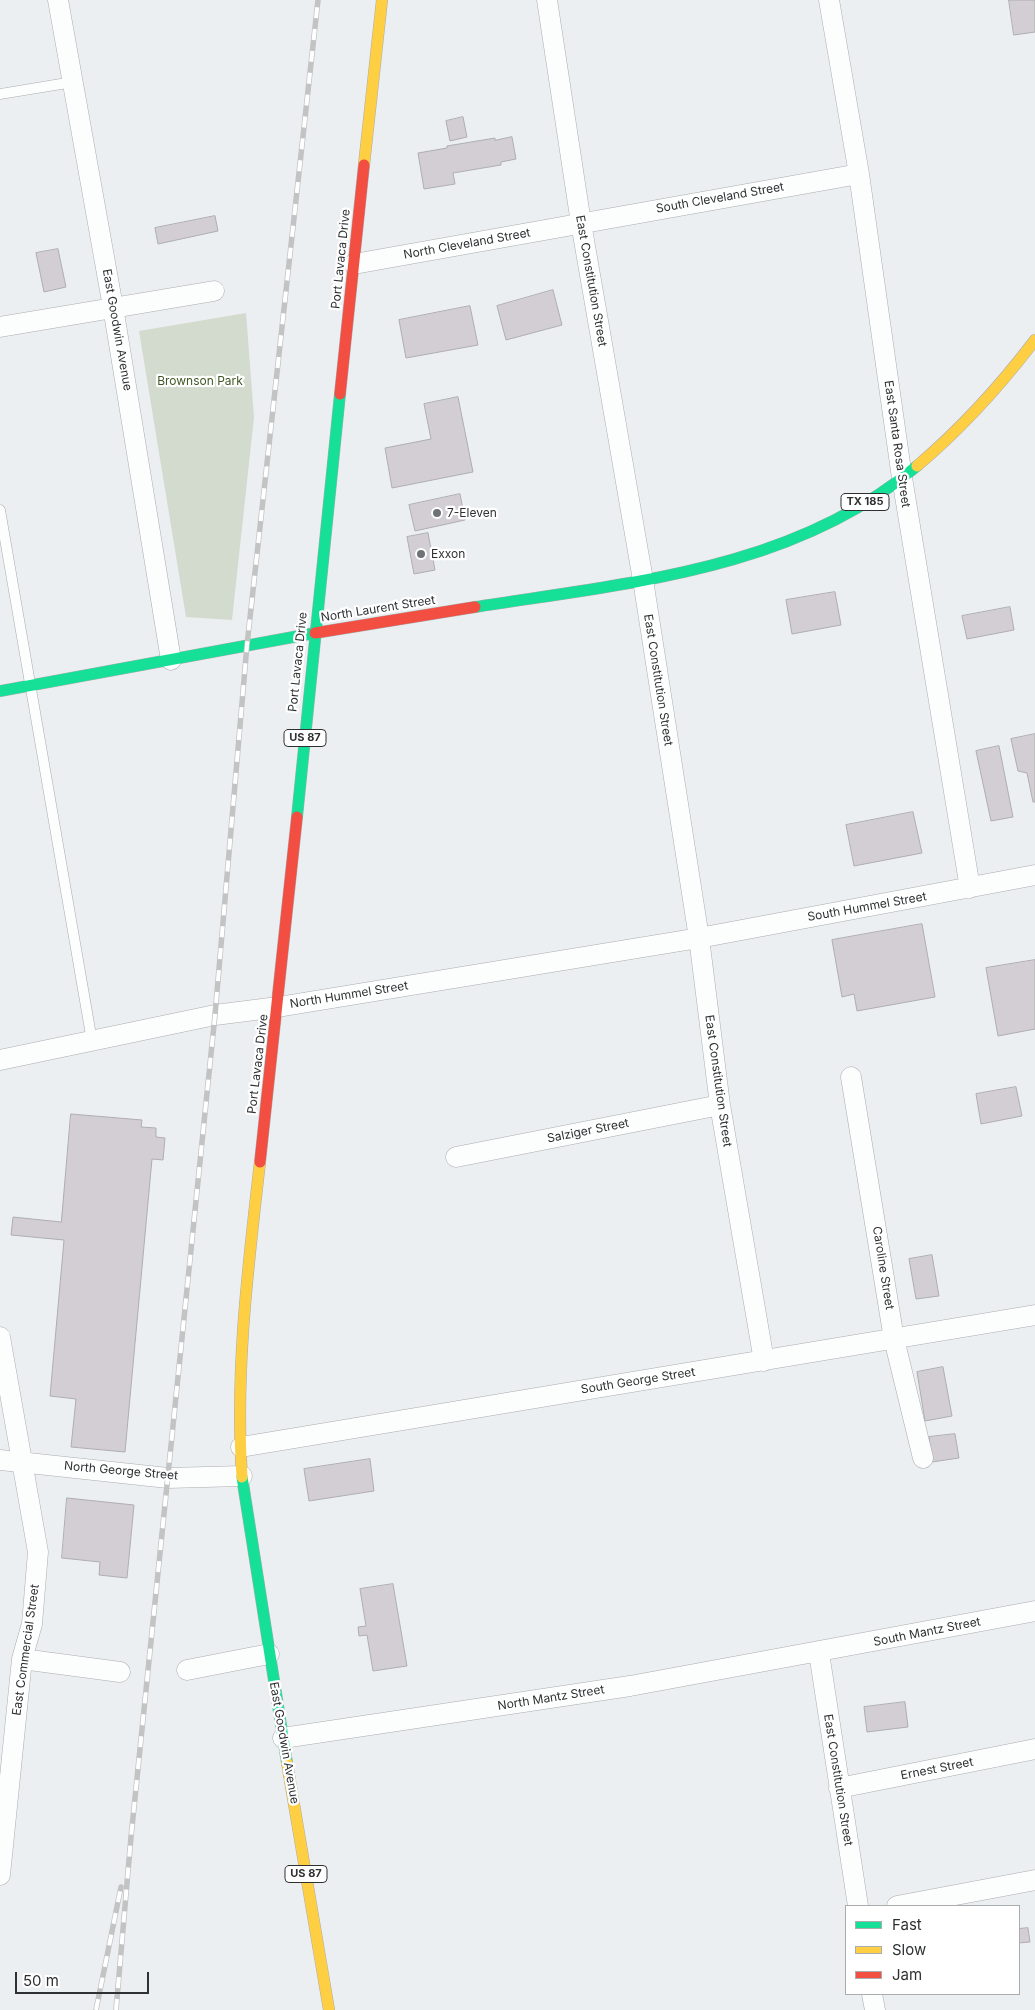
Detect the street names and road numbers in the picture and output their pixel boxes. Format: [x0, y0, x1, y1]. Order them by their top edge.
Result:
street label: South Cleveland Street [655, 180, 785, 216]
street label: Port Lavaca Drive [329, 208, 353, 310]
street label: East Constitution Street [572, 214, 610, 348]
street label: North Cleveland Street [402, 226, 532, 262]
street label: East Goodwin Avenue [99, 268, 135, 392]
street label: East Santa Rosa Street [881, 379, 913, 509]
road number: TX 185 [841, 494, 889, 511]
street label: North Laurent Street [320, 593, 436, 625]
street label: Port Lavaca Drive [286, 611, 310, 713]
street label: East Constitution Street [640, 613, 676, 747]
road number: US 87 [284, 730, 326, 746]
street label: South Hummel Street [806, 889, 928, 925]
street label: North Hummel Street [289, 979, 409, 1011]
street label: Port Lavaca Drive [245, 1013, 271, 1115]
street label: East Constitution Street [702, 1014, 734, 1148]
street label: Salziger Street [546, 1116, 630, 1146]
street label: Caroline Street [869, 1225, 897, 1311]
street label: South George Street [580, 1365, 696, 1397]
street label: North George Street [63, 1459, 179, 1483]
street label: East Commercial Street [10, 1583, 42, 1717]
street label: South Mantz Street [872, 1615, 982, 1649]
street label: East Goodwin Avenue [266, 1681, 302, 1805]
street label: North Mantz Street [497, 1682, 605, 1714]
street label: East Constitution Street [820, 1713, 856, 1847]
street label: Ernest Street [900, 1755, 974, 1783]
road number: US 87 [285, 1866, 327, 1882]

